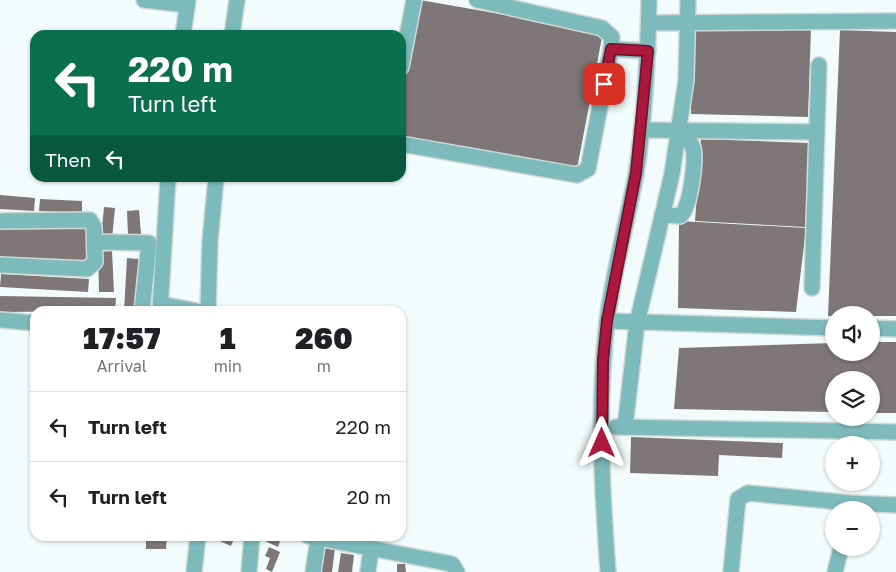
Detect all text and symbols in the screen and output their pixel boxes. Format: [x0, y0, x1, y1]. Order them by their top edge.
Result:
text: 220 m [128, 48, 233, 90]
icon: left [45, 50, 110, 115]
pin [583, 63, 625, 105]
icon: arrive [590, 70, 618, 98]
text: Turn left [128, 90, 217, 117]
icon: left [101, 145, 129, 173]
text: Then [45, 148, 91, 171]
map controls [825, 306, 880, 556]
button: sound [825, 306, 880, 361]
text: 17:57 [83, 320, 161, 356]
text: 1 [220, 320, 236, 356]
text: 260 [295, 320, 353, 356]
text: Arrival [97, 356, 147, 376]
text: min [214, 356, 242, 376]
text: m [317, 356, 331, 376]
button: layers [825, 371, 880, 426]
icon: left [45, 413, 73, 441]
text: Turn left [88, 415, 167, 438]
text: 220 m [336, 415, 391, 438]
position arrow [575, 416, 627, 468]
button: + [825, 436, 880, 491]
icon: left [45, 483, 73, 511]
text: Turn left [88, 485, 167, 508]
text: 20 m [347, 485, 391, 508]
button: − [825, 501, 880, 556]

